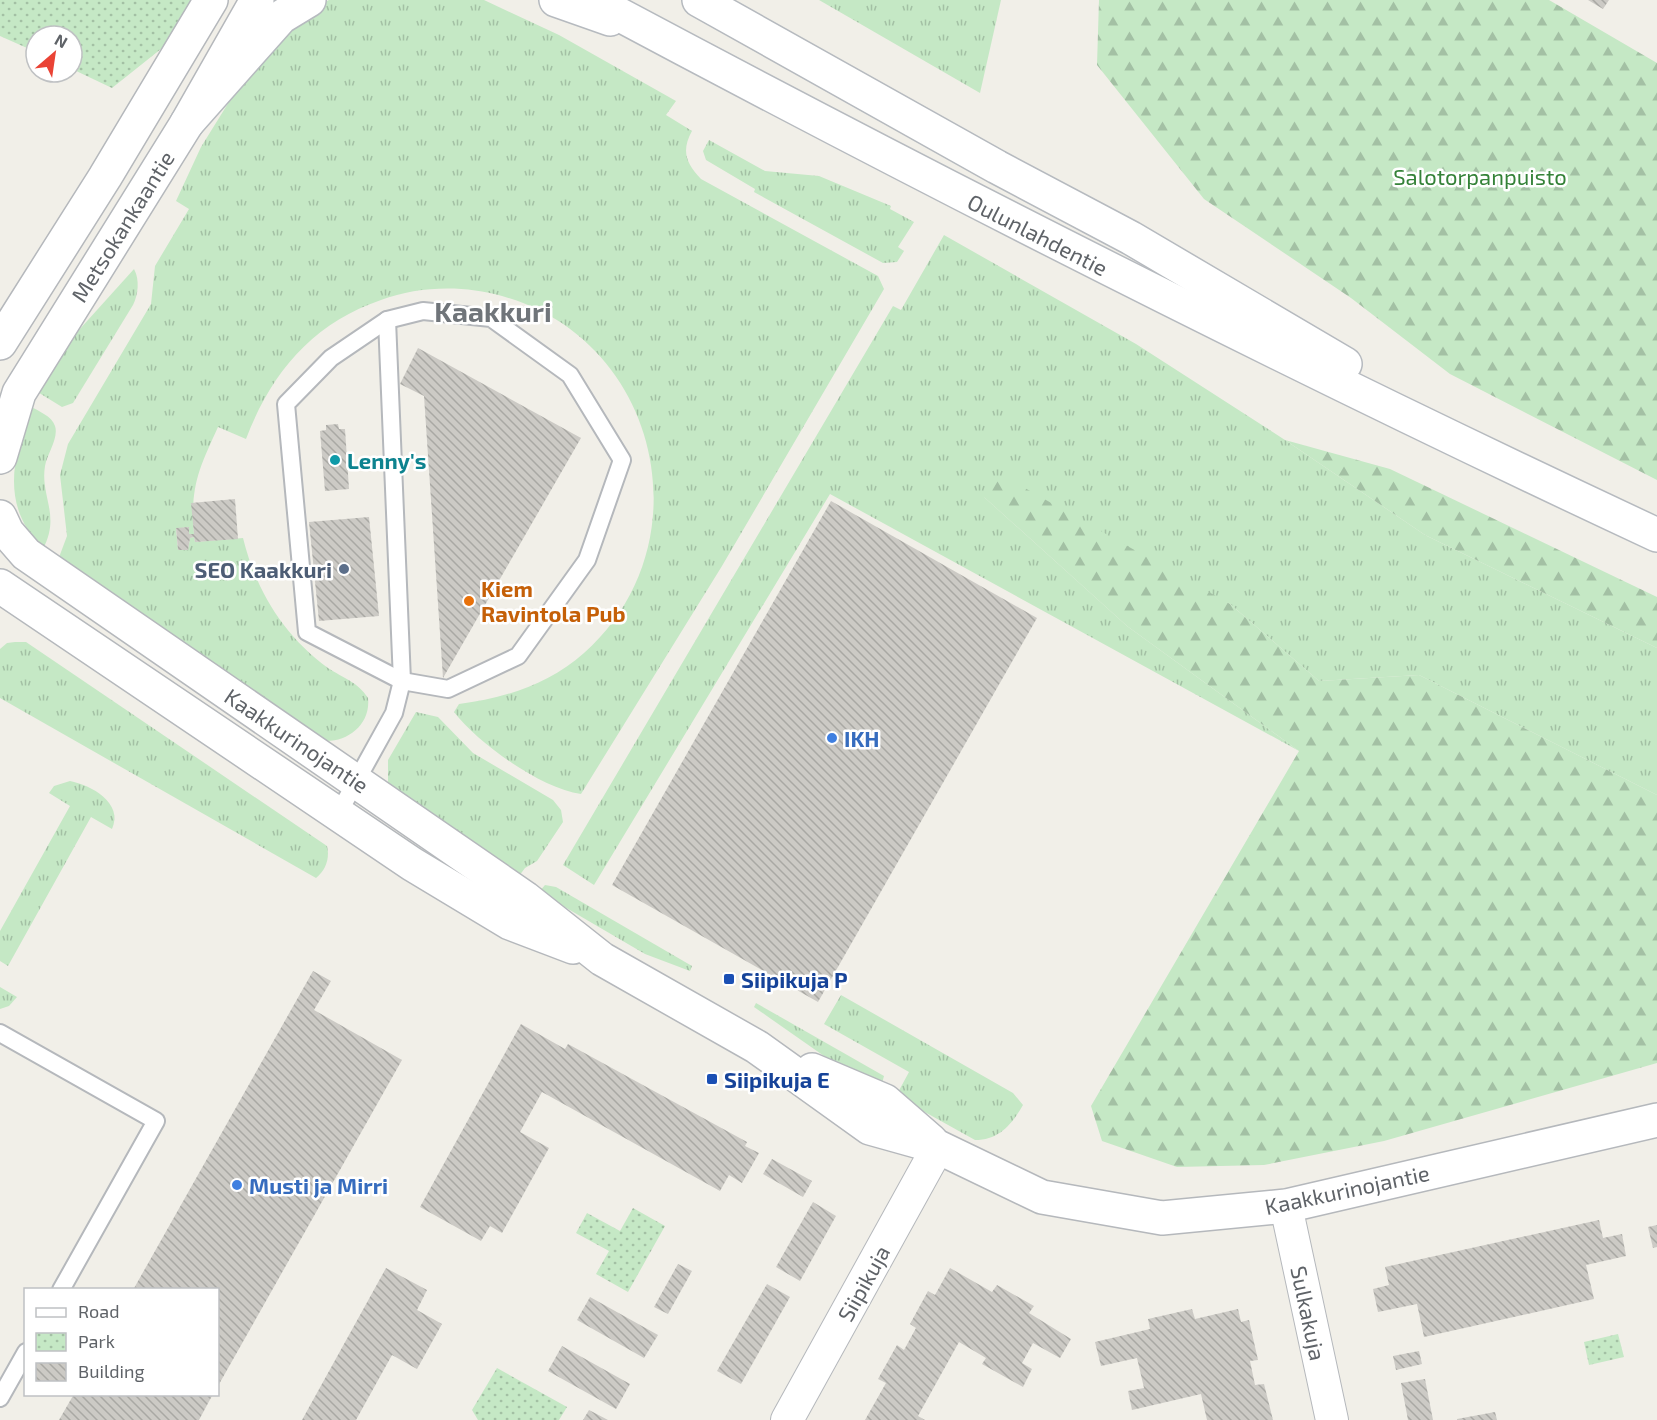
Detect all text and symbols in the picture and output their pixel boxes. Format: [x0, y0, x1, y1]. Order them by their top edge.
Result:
north arrow [24, 24, 84, 84]
text: N [52, 29, 71, 52]
street label: Metsokankaantie [65, 146, 179, 306]
park label: Salotorpanpuisto [1393, 163, 1567, 189]
street label: Oulunlahdentie [964, 188, 1112, 280]
district label: Kaakkuri [434, 294, 552, 328]
place label: Lenny's [347, 447, 426, 474]
marker: Lenny's [328, 453, 342, 467]
place label: SEO Kaakkuri [195, 556, 332, 582]
marker: SEO Kaakkuri [337, 562, 351, 576]
place label: Kiem Ravintola Pub [481, 575, 626, 626]
marker: Kiem Ravintola Pub [462, 594, 476, 608]
street label: Kaakkurinojantie [220, 682, 374, 798]
place label: IKH [844, 725, 880, 751]
marker: IKH [825, 731, 839, 745]
place label: Siipikuja P [741, 966, 848, 992]
marker: Siipikuja P [722, 972, 736, 986]
place label: Siipikuja E [724, 1066, 830, 1092]
marker: Siipikuja E [705, 1072, 719, 1086]
street label: Kaakkurinojantie [1262, 1159, 1432, 1220]
place label: Musti ja Mirri [249, 1172, 388, 1198]
marker: Musti ja Mirri [230, 1178, 244, 1192]
street label: Siipikuja [832, 1240, 895, 1326]
street label: Sulkakuja [1285, 1263, 1332, 1363]
legend [24, 1288, 219, 1396]
text: Road [78, 1300, 119, 1322]
text: Park [78, 1330, 115, 1352]
text: Building [78, 1360, 145, 1382]

